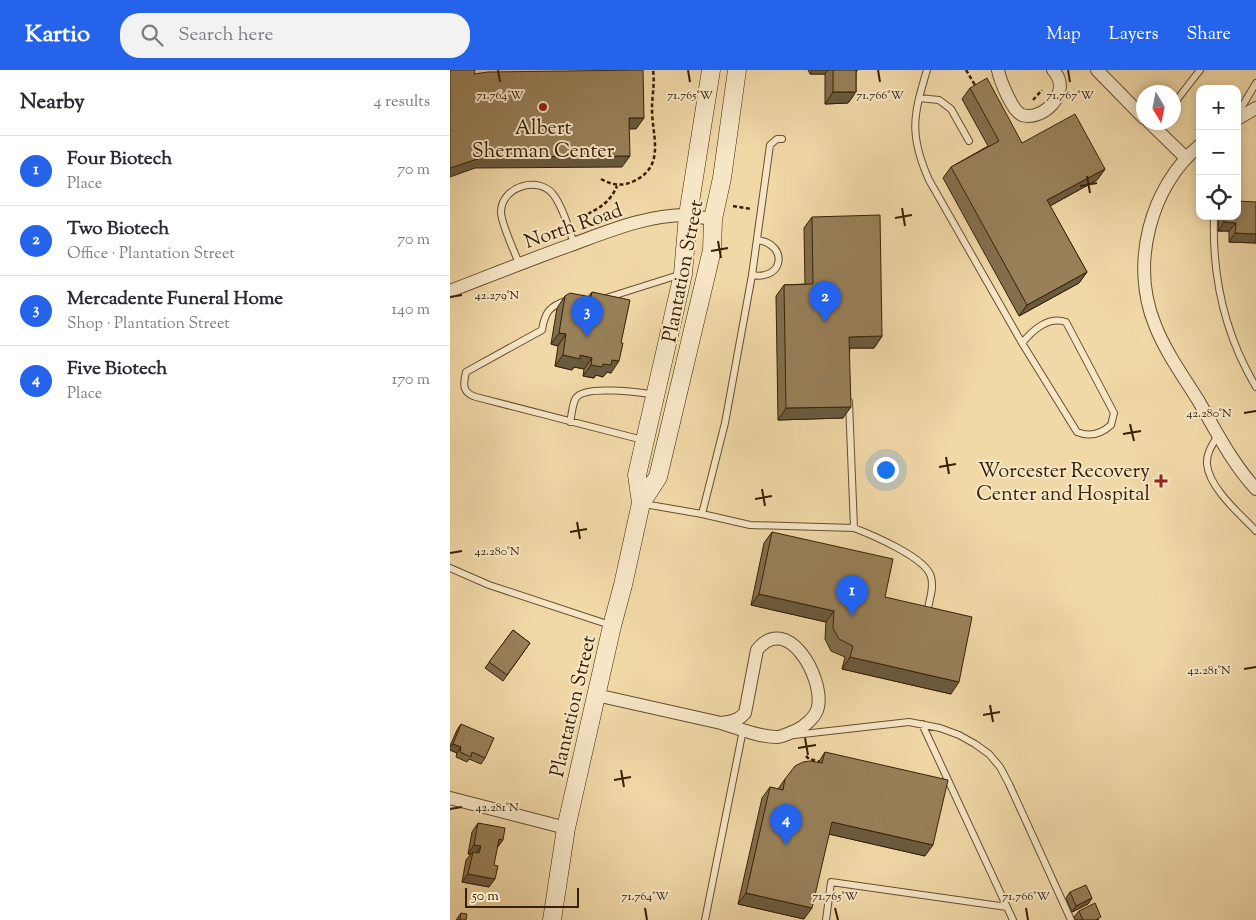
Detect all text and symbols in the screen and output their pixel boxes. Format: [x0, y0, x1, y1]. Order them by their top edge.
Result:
search box [120, 13, 470, 58]
text: Kartio [25, 18, 90, 52]
icon: search [138, 21, 166, 49]
text: Search here [178, 22, 273, 49]
text: Map [1046, 22, 1081, 48]
text: Layers [1109, 22, 1159, 48]
text: Share [1187, 22, 1231, 48]
north arrow [1136, 85, 1181, 130]
map controls [1196, 85, 1241, 220]
button: + [1196, 85, 1241, 130]
text: 71.764°W [476, 87, 524, 105]
text: 71.765°W [667, 87, 713, 105]
text: 71.766°W [856, 87, 904, 105]
text: 71.767°W [1046, 87, 1094, 105]
text: Nearby [20, 88, 85, 118]
text: 4 results [374, 91, 430, 114]
marker: Albert Sherman Center [537, 101, 549, 113]
place label: Albert Sherman Center [472, 115, 615, 167]
button: − [1196, 130, 1241, 175]
text: Four Biotech [67, 146, 172, 173]
text: 1 [33, 159, 39, 182]
text: 70 m [397, 159, 430, 182]
text: Place [67, 173, 102, 196]
button: locate [1196, 175, 1241, 220]
street label: North Road [521, 197, 627, 258]
street label: Plantation Street [656, 198, 713, 345]
text: Two Biotech [67, 216, 169, 243]
text: 2 [32, 229, 40, 252]
text: 70 m [397, 229, 430, 252]
text: Office · Plantation Street [67, 243, 235, 266]
pin: 2 [809, 281, 841, 322]
text: Mercadente Funeral Home [67, 286, 283, 313]
text: 42.279°N [475, 287, 520, 305]
pin: 3 [571, 296, 603, 337]
text: 3 [33, 299, 39, 322]
text: 140 m [392, 299, 430, 322]
text: Shop · Plantation Street [67, 313, 230, 336]
text: Five Biotech [67, 356, 167, 383]
text: 4 [32, 369, 40, 392]
text: 170 m [392, 369, 430, 392]
text: Place [67, 383, 102, 406]
text: 42.280°N [1186, 405, 1232, 423]
your location [873, 457, 899, 483]
place label: Worcester Recovery Center and Hospital [976, 458, 1150, 510]
marker: Worcester Recovery Center and Hospital [1154, 474, 1168, 488]
text: 42.280°N [474, 543, 520, 561]
pin: 1 [836, 575, 868, 616]
street label: Plantation Street [544, 633, 605, 780]
text: 42.281°N [1187, 662, 1231, 680]
text: 42.281°N [475, 799, 519, 817]
pin: 4 [770, 804, 802, 845]
scale bar [465, 885, 579, 908]
text: 50 m [472, 887, 499, 907]
text: 71.764°W [621, 888, 669, 906]
text: 71.765°W [812, 888, 858, 906]
text: 71.766°W [1002, 888, 1050, 906]

